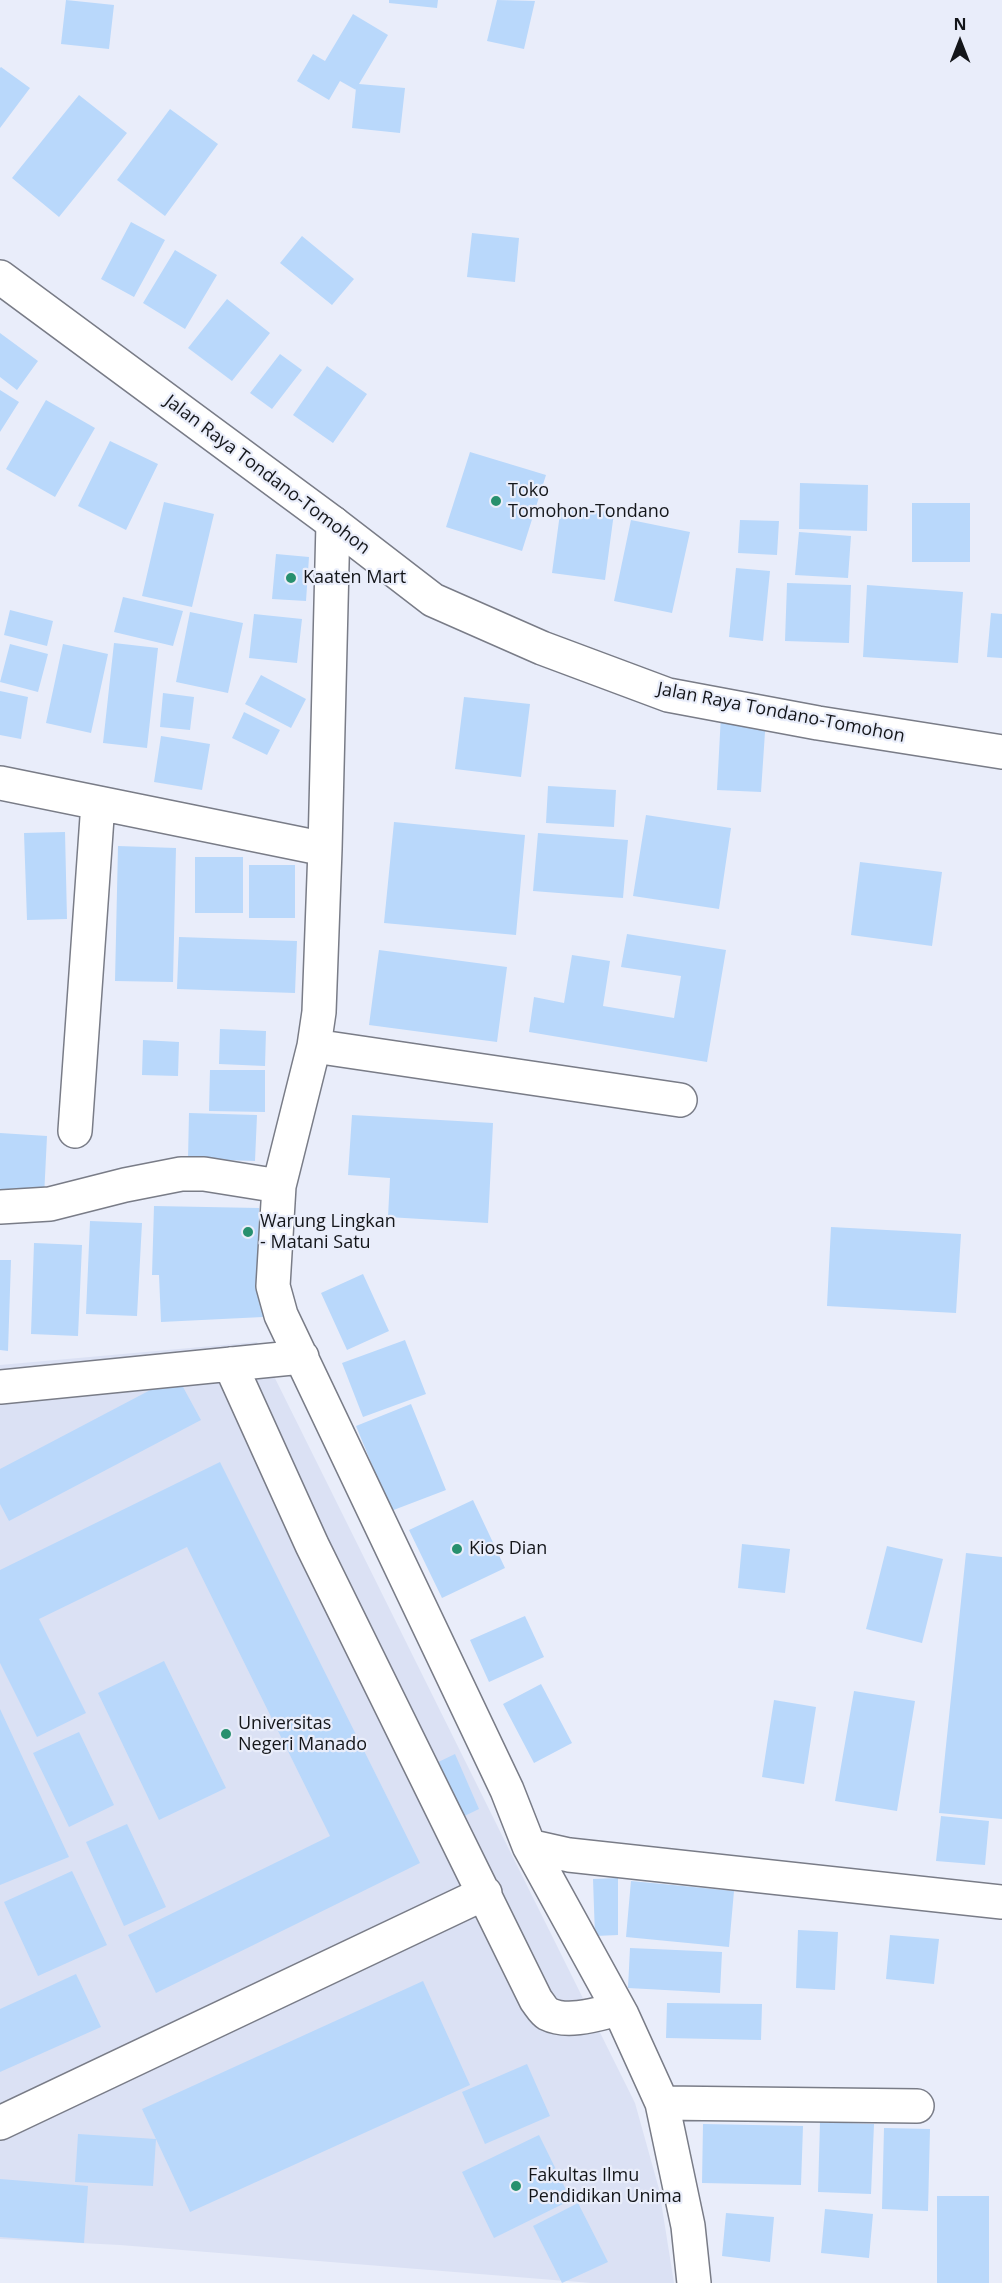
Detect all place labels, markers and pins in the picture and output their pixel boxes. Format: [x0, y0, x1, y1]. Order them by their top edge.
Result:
place label: Toko Tomohon-Tondano [508, 480, 670, 522]
marker: Toko Tomohon-Tondano [489, 494, 503, 508]
place label: Kaaten Mart [303, 567, 406, 589]
marker: Kaaten Mart [284, 571, 298, 585]
place label: Warung Lingkan - Matani Satu [260, 1211, 396, 1254]
marker: Warung Lingkan - Matani Satu [241, 1225, 255, 1239]
place label: Kios Dian [469, 1538, 547, 1560]
marker: Kios Dian [450, 1542, 464, 1556]
place label: Universitas Negeri Manado [238, 1713, 367, 1756]
marker: Universitas Negeri Manado [219, 1727, 233, 1741]
place label: Fakultas Ilmu Pendidikan Unima [528, 2165, 682, 2208]
marker: Fakultas Ilmu Pendidikan Unima [509, 2179, 523, 2193]

